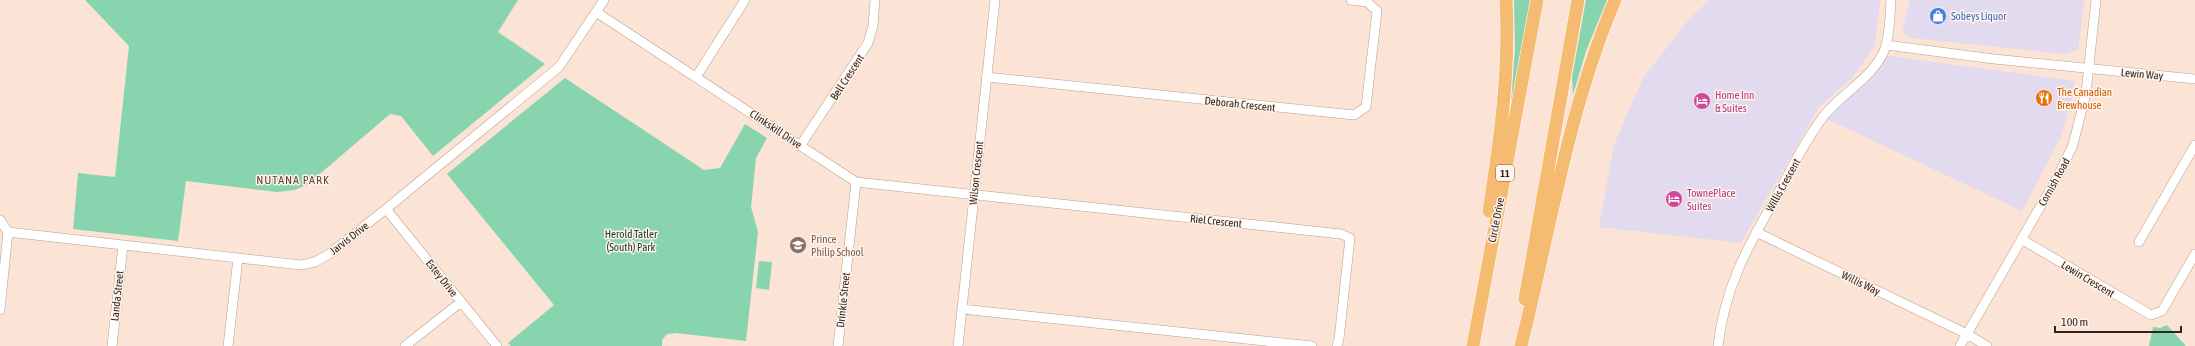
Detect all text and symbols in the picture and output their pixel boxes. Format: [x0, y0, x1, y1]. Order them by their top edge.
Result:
shop icon: Sobeys Liquor [1928, 6, 1948, 26]
place label: Sobeys Liquor [1951, 10, 2007, 22]
street label: Bell Crescent [828, 52, 866, 102]
street label: Lewin Way [2120, 66, 2164, 82]
place label: The Canadian Brewhouse [2057, 86, 2112, 111]
restaurant icon: The Canadian Brewhouse [2034, 88, 2054, 108]
place label: Home Inn & Suites [1715, 89, 1754, 114]
hotel icon: Home Inn & Suites [1692, 91, 1712, 111]
street label: Deborah Crescent [1204, 94, 1276, 114]
street label: Clinkskill Drive [748, 107, 804, 151]
street label: Wilson Crescent [967, 141, 985, 205]
street label: Willis Crescent [1763, 156, 1803, 214]
street label: Cornish Road [2036, 156, 2072, 208]
road number: 11 [1496, 165, 1514, 181]
district label: NUTANA PARK [256, 173, 330, 187]
place label: TownePlace Suites [1687, 187, 1736, 212]
hotel icon: TownePlace Suites [1664, 189, 1684, 209]
street label: Circle Drive [1486, 197, 1506, 243]
street label: Riel Crescent [1189, 212, 1243, 230]
street label: Jarvis Drive [327, 219, 371, 257]
park label: Herold Tatler (South) Park [605, 228, 658, 253]
place label: Prince Philip School [811, 233, 864, 258]
school or university icon: Prince Philip School [788, 235, 808, 255]
street label: Estey Drive [424, 257, 460, 299]
street label: Lewin Crescent [2059, 258, 2117, 300]
street label: Willis Way [1840, 269, 1883, 298]
street label: Landa Street [108, 270, 126, 322]
street label: Drinkle Street [834, 272, 852, 328]
scale bar [2055, 308, 2181, 334]
text: 100 m [2061, 315, 2088, 329]

